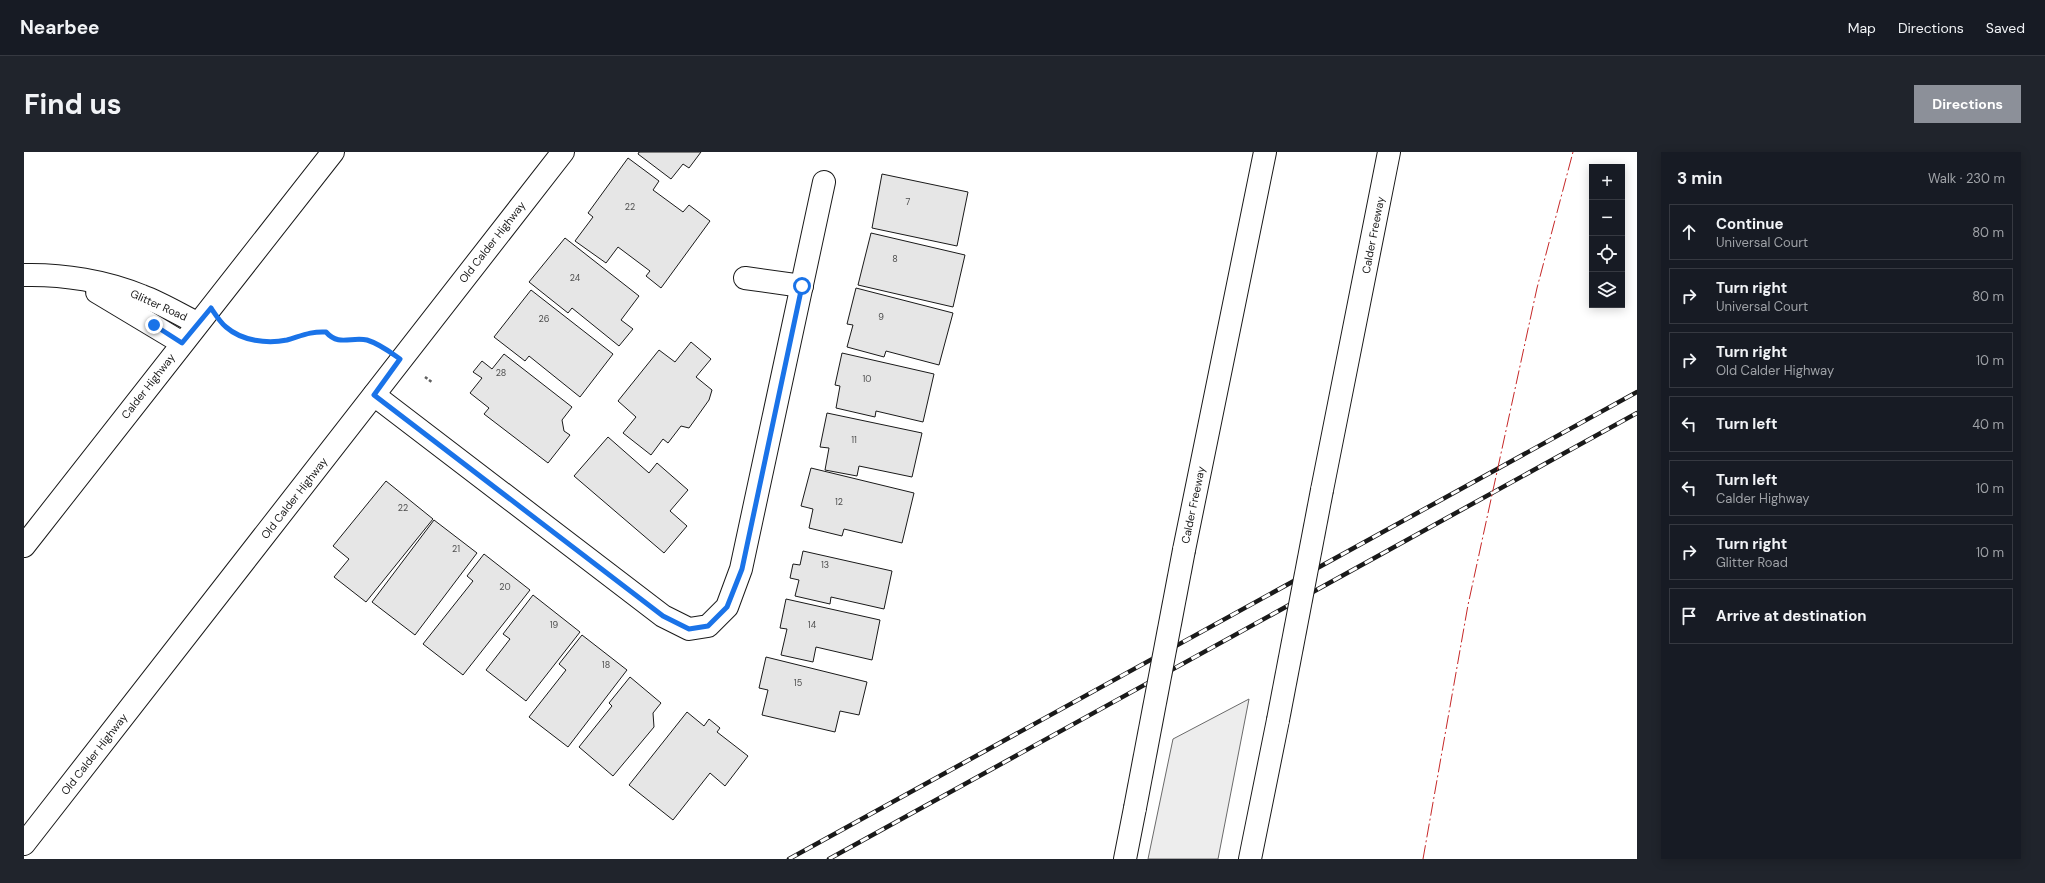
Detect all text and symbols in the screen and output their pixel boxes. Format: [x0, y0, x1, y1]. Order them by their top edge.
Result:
text: Nearbee [20, 15, 100, 40]
text: Map [1848, 19, 1876, 37]
text: Directions [1898, 19, 1964, 37]
text: Saved [1986, 19, 2025, 37]
button: Directions [1914, 85, 2021, 123]
text: Find us [24, 86, 122, 123]
map controls [1589, 164, 1625, 308]
button: + [1589, 164, 1625, 200]
text: 3 min [1677, 167, 1722, 189]
text: Walk · 230 m [1928, 170, 2005, 187]
street label: Calder Freeway [1359, 195, 1387, 275]
house number: 7 [906, 196, 911, 208]
street label: Old Calder Highway [456, 198, 528, 286]
button: − [1589, 200, 1625, 236]
house number: 22 [625, 201, 635, 213]
text: Continue [1716, 214, 1784, 234]
icon: ahead [1678, 221, 1700, 243]
text: 80 m [1972, 224, 2004, 241]
text: Universal Court [1716, 234, 1808, 251]
button: locate [1589, 236, 1625, 272]
house number: 8 [892, 253, 898, 265]
house number: 24 [570, 272, 581, 284]
button: layers [1589, 272, 1625, 308]
route start [793, 277, 811, 295]
text: Turn right [1716, 278, 1787, 298]
icon: right [1678, 285, 1700, 307]
street label: Glitter Road [128, 286, 190, 324]
text: 80 m [1972, 288, 2004, 305]
text: Universal Court [1716, 298, 1808, 315]
house number: 9 [878, 311, 884, 323]
house number: 26 [539, 313, 550, 325]
route end [145, 316, 163, 334]
text: Turn right [1716, 342, 1787, 362]
icon: right [1678, 349, 1700, 371]
street label: Calder Highway [118, 350, 178, 422]
text: 10 m [1976, 352, 2004, 369]
text: Old Calder Highway [1716, 362, 1834, 379]
house number: 28 [496, 367, 506, 379]
house number: 10 [863, 373, 871, 385]
icon: left [1678, 413, 1700, 435]
text: Turn left [1716, 414, 1777, 434]
text: 40 m [1972, 416, 2004, 433]
house number: 11 [851, 434, 857, 446]
street label: Old Calder Highway [258, 454, 330, 542]
street label: Calder Freeway [1178, 465, 1208, 545]
text: Turn left [1716, 470, 1777, 490]
icon: left [1678, 477, 1700, 499]
text: 10 m [1976, 480, 2004, 497]
text: Calder Highway [1716, 490, 1810, 507]
house number: 12 [835, 496, 843, 508]
house number: 22 [398, 502, 408, 514]
text: Turn right [1716, 534, 1787, 554]
icon: right [1678, 541, 1700, 563]
house number: 21 [452, 543, 460, 555]
text: 10 m [1976, 544, 2004, 561]
text: Glitter Road [1716, 554, 1788, 571]
house number: 13 [821, 559, 829, 571]
house number: 20 [499, 581, 511, 593]
icon: arrive [1678, 605, 1700, 627]
text: Arrive at destination [1716, 606, 1867, 626]
house number: 19 [550, 619, 559, 631]
house number: 14 [808, 619, 817, 631]
house number: 18 [602, 659, 610, 671]
house number: 15 [794, 677, 802, 689]
street label: Old Calder Highway [58, 710, 130, 798]

